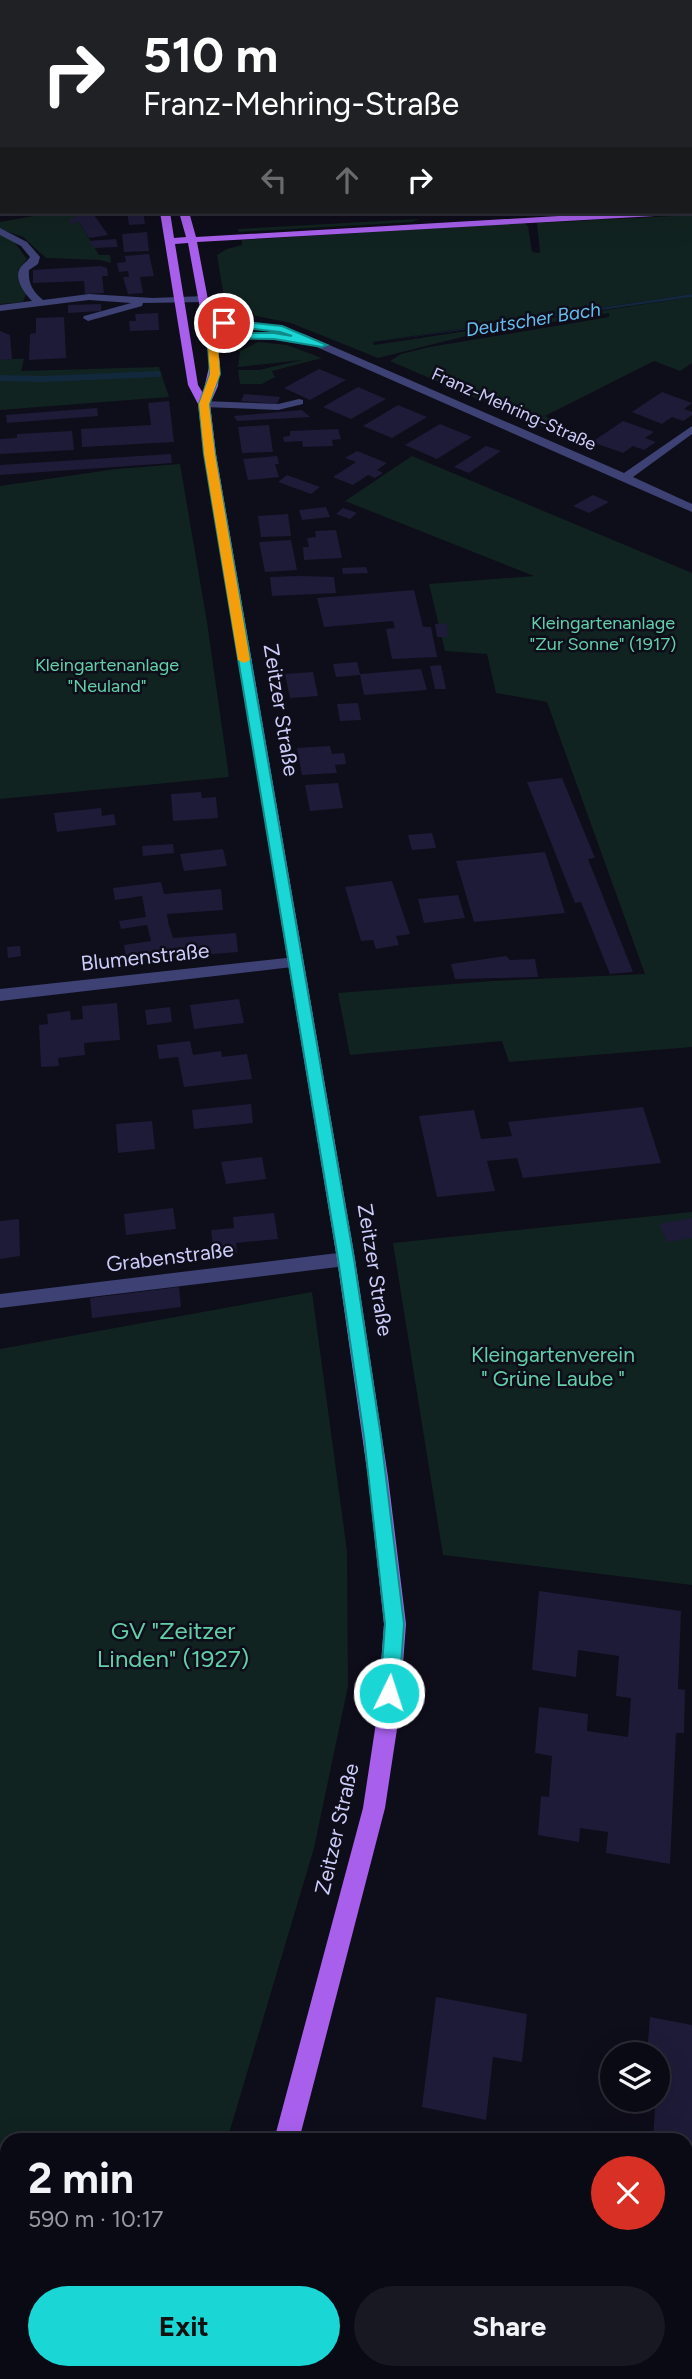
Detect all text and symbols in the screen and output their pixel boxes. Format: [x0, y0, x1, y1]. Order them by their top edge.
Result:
text: 510 m [143, 25, 278, 84]
icon: right [28, 28, 119, 119]
text: Franz-Mehring-Straße [143, 85, 459, 123]
icon: left [255, 161, 293, 199]
icon: ahead [328, 161, 366, 199]
icon: right [401, 161, 439, 199]
pin [194, 293, 254, 353]
water label: Deutscher Bach [464, 297, 603, 342]
icon: arrive [205, 304, 243, 342]
street label: Franz-Mehring-Straße [428, 363, 600, 455]
park label: Kleingartenanlage "Zur Sonne" (1917) [530, 612, 676, 655]
street label: Zeitzer Straße [259, 642, 304, 778]
park label: Kleingartenanlage "Neuland" [35, 654, 179, 697]
street label: Blumenstraße [79, 937, 210, 976]
street label: Zeitzer Straße [353, 1202, 398, 1338]
street label: Grabenstraße [105, 1236, 235, 1277]
park label: Kleingartenverein " Grüne Laube " [471, 1342, 635, 1391]
park label: GV "Zeitzer Linden" (1927) [97, 1616, 249, 1673]
position arrow [352, 1656, 426, 1730]
street label: Zeitzer Straße [309, 1761, 364, 1897]
map controls [600, 2042, 670, 2112]
button: layers [600, 2042, 670, 2112]
text: 2 min [28, 2153, 134, 2204]
button: close [591, 2156, 665, 2230]
text: 590 m · 10:17 [28, 2205, 163, 2233]
button: Exit [28, 2286, 340, 2366]
button: Share [354, 2286, 665, 2366]

